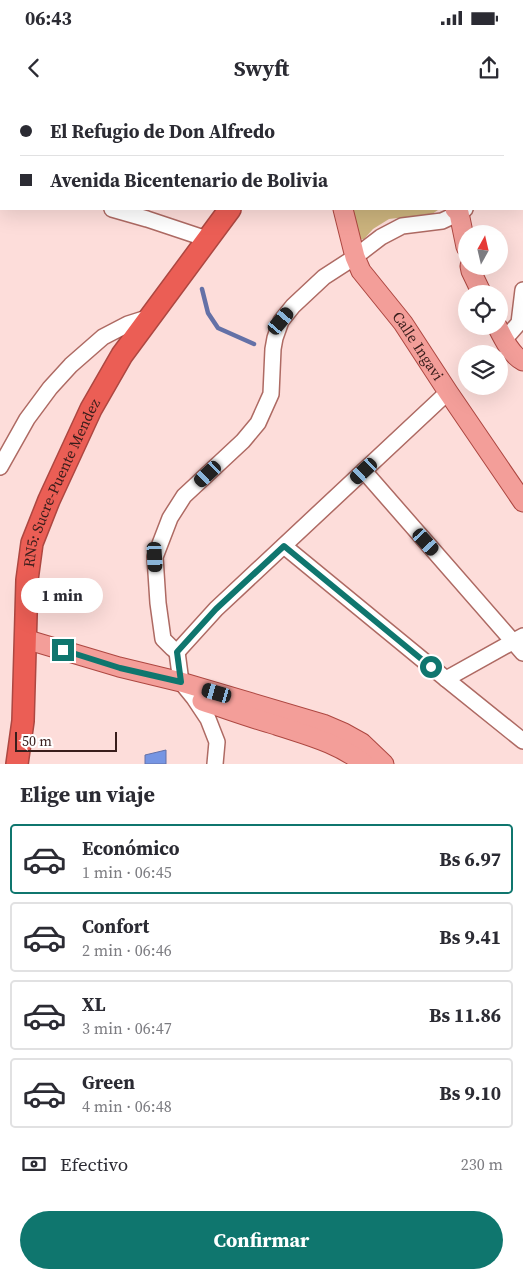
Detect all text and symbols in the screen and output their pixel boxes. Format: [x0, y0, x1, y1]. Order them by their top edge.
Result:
text: 06:43 [25, 5, 72, 31]
text: Swyft [234, 53, 289, 83]
icon: back [20, 54, 48, 82]
icon: share [475, 54, 503, 82]
text: El Refugio de Don Alfredo [50, 118, 275, 144]
text: Avenida Bicentenario de Bolivia [50, 167, 328, 193]
north arrow [458, 225, 508, 275]
map controls [458, 225, 508, 395]
button: locate [458, 285, 508, 335]
car [265, 305, 296, 337]
street label: Calle Ingavi [388, 307, 449, 384]
button: layers [458, 345, 508, 395]
street label: RN5: Sucre-Puente Mendez [18, 394, 105, 569]
car [347, 455, 380, 487]
car [191, 458, 224, 490]
car [410, 526, 441, 558]
car [146, 542, 163, 572]
callout: 1 min [22, 578, 104, 612]
text: 1 min [41, 584, 83, 606]
route end [52, 639, 74, 661]
route start [420, 656, 442, 678]
car [200, 682, 233, 704]
scale bar [15, 729, 118, 752]
text: 50 m [22, 731, 52, 751]
text: Elige un viaje [20, 779, 155, 809]
text: Económico [82, 835, 180, 861]
icon: car [22, 837, 67, 882]
text: Bs 6.97 [439, 846, 501, 872]
text: 1 min · 06:45 [82, 861, 172, 883]
text: Confort [82, 913, 149, 939]
icon: car [22, 915, 67, 960]
text: Bs 9.41 [439, 924, 501, 950]
text: 2 min · 06:46 [82, 939, 172, 961]
text: XL [82, 991, 105, 1017]
icon: car [22, 993, 67, 1038]
text: Bs 11.86 [429, 1002, 501, 1028]
text: 3 min · 06:47 [82, 1017, 172, 1039]
text: Green [82, 1069, 135, 1095]
icon: car [22, 1071, 67, 1116]
text: Bs 9.10 [439, 1080, 501, 1106]
text: 4 min · 06:48 [82, 1095, 172, 1117]
icon: cash [20, 1150, 48, 1178]
text: Efectivo [60, 1151, 128, 1177]
text: 230 m [461, 1153, 503, 1175]
button: Confirmar [20, 1211, 503, 1269]

